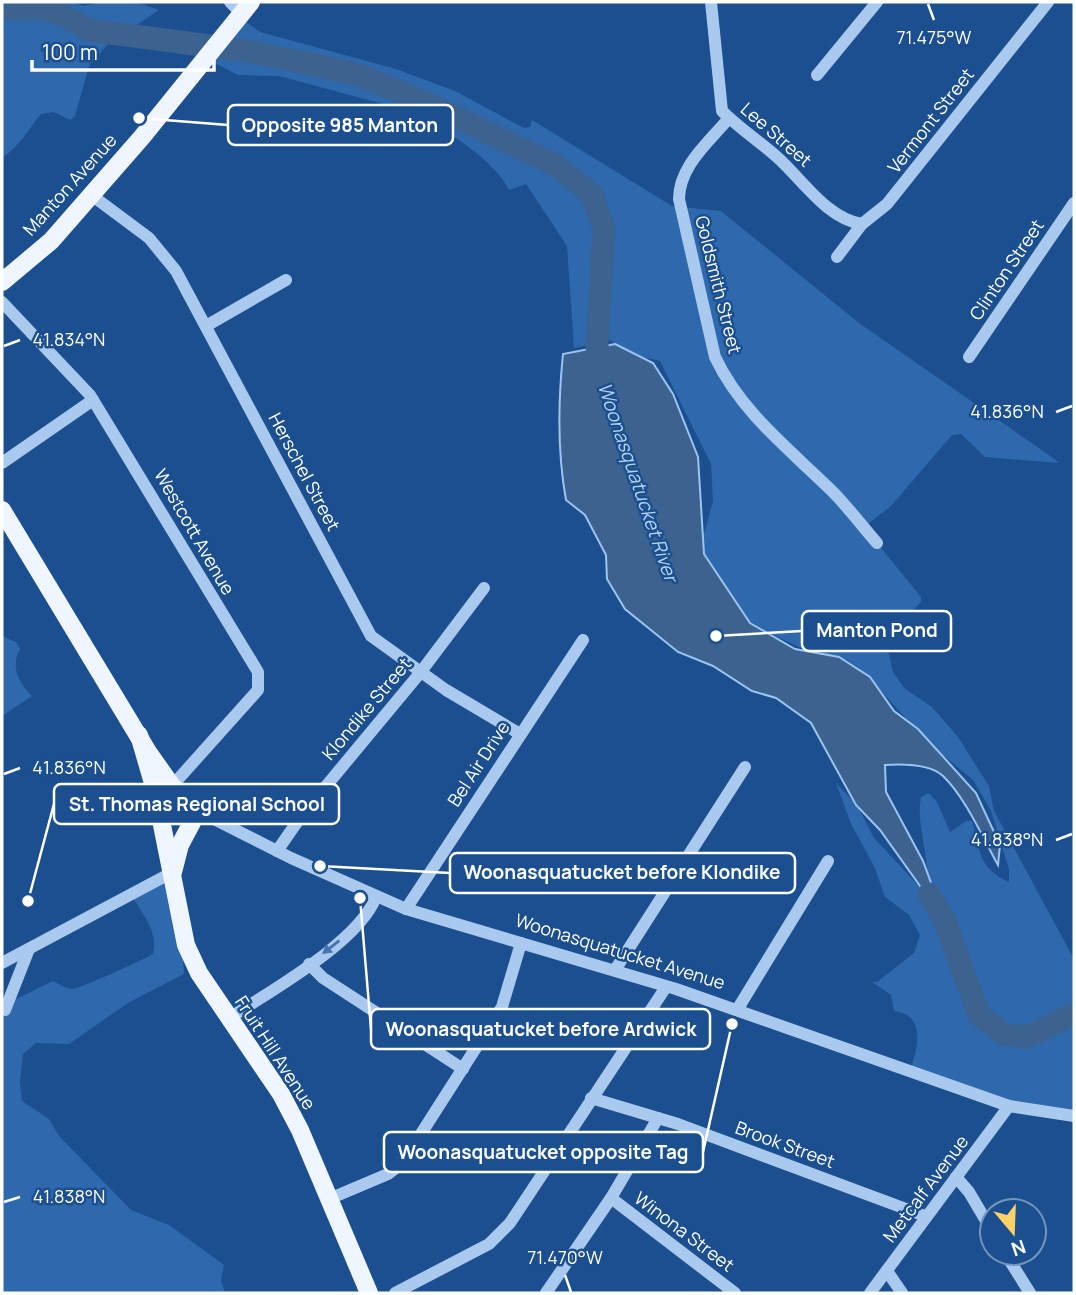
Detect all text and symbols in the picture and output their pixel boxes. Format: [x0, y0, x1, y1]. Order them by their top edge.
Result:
text: 71.475°W [897, 25, 972, 49]
scale bar [32, 28, 214, 72]
text: 100 m [42, 38, 98, 66]
street label: Vermont Street [882, 63, 979, 178]
street label: Lee Street [736, 97, 817, 172]
callout: Opposite 985 Manton [228, 105, 453, 145]
text: Opposite 985 Manton [242, 112, 438, 138]
street label: Manton Avenue [17, 128, 121, 240]
street label: Goldsmith Street [690, 213, 748, 356]
street label: Clinton Street [964, 214, 1049, 325]
text: 41.834°N [33, 327, 105, 351]
water label: Woonasquatucket River [592, 379, 685, 587]
text: 41.836°N [970, 399, 1044, 423]
street label: Herschel Street [264, 408, 346, 535]
street label: Westcott Avenue [149, 464, 241, 599]
callout: Manton Pond [802, 611, 951, 651]
text: Manton Pond [816, 617, 938, 643]
street label: Klondike Street [316, 652, 416, 765]
street label: Bel Air Drive [442, 716, 515, 811]
text: 41.836°N [32, 755, 106, 779]
callout: St. Thomas Regional School [54, 784, 339, 824]
text: St. Thomas Regional School [69, 791, 325, 817]
text: 41.838°N [971, 827, 1043, 851]
callout: Woonasquatucket before Klondike [450, 853, 795, 893]
text: Woonasquatucket before Klondike [463, 859, 781, 885]
street label: Woonasquatucket Avenue [512, 908, 728, 994]
one-way arrow [323, 939, 341, 954]
street label: Fruit Hill Avenue [230, 991, 322, 1114]
callout: Woonasquatucket before Ardwick [371, 1009, 710, 1049]
text: Woonasquatucket before Ardwick [386, 1016, 697, 1042]
street label: Brook Street [732, 1115, 838, 1173]
street label: Metcalf Avenue [877, 1130, 973, 1247]
callout: Woonasquatucket opposite Tag [384, 1132, 703, 1172]
text: Woonasquatucket opposite Tag [397, 1139, 689, 1165]
text: 41.838°N [33, 1184, 105, 1208]
street label: Winona Street [630, 1186, 739, 1277]
north arrow [978, 1197, 1048, 1267]
text: N [1008, 1234, 1029, 1263]
text: 71.470°W [527, 1245, 603, 1269]

